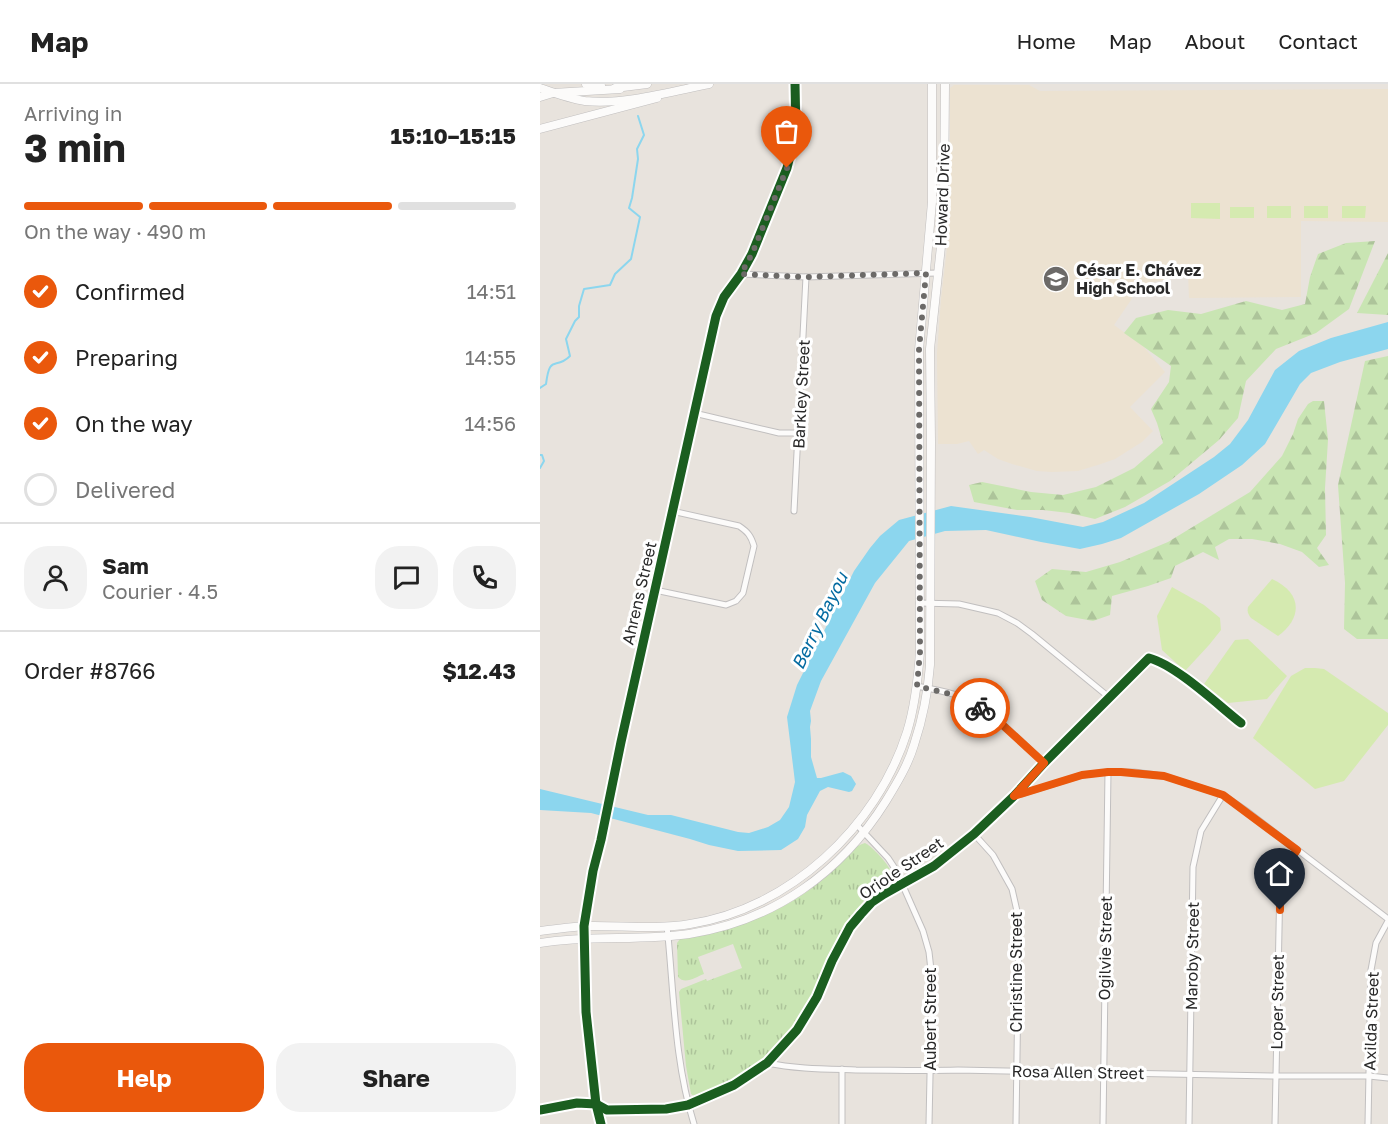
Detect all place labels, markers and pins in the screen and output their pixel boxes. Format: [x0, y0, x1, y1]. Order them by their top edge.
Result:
pin [761, 106, 812, 168]
place label: César E. Chávez High School [1076, 260, 1201, 298]
school or university icon: César E. Chávez High School [1041, 264, 1071, 294]
pin [1254, 848, 1305, 910]

